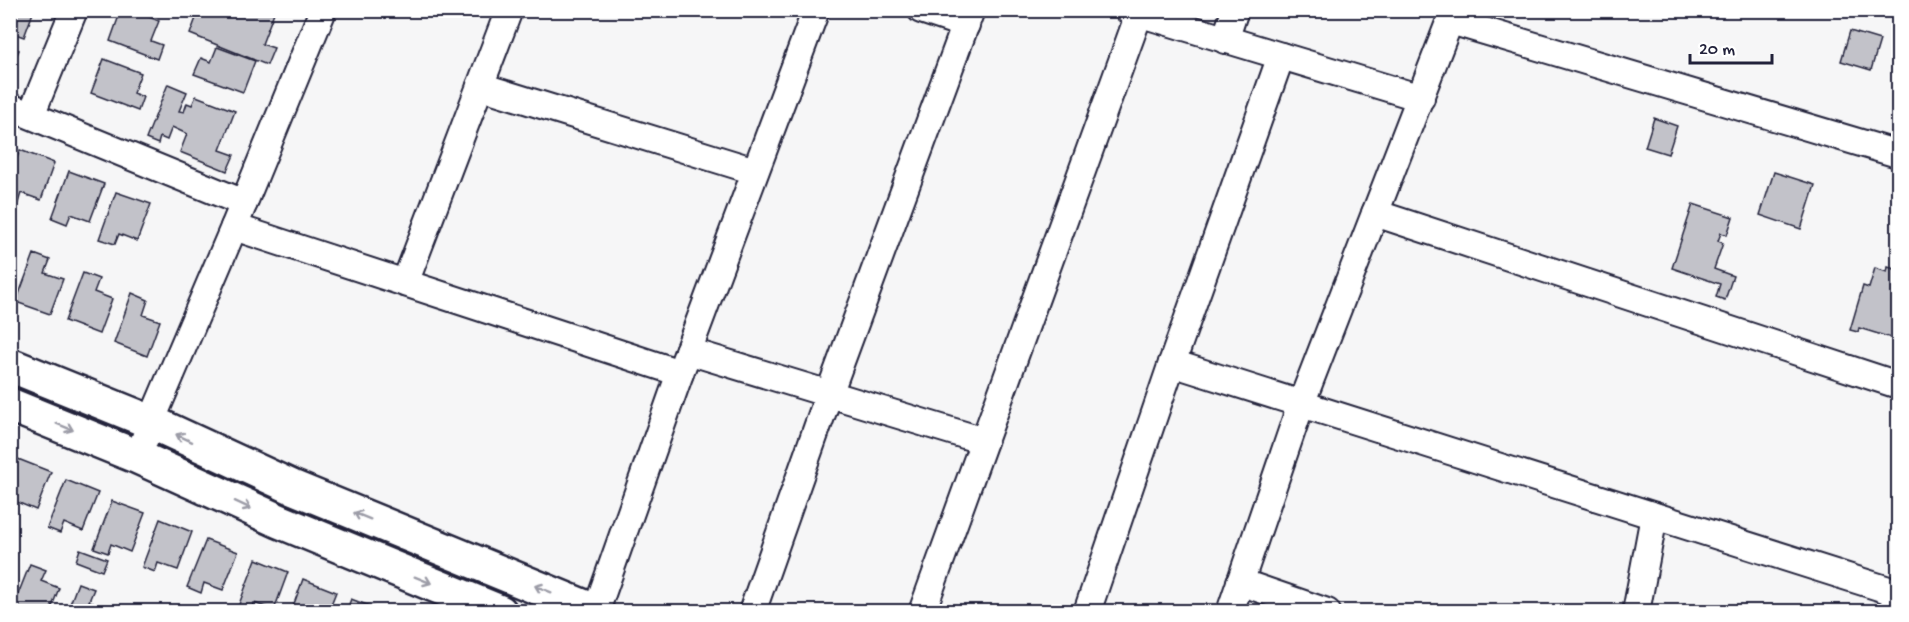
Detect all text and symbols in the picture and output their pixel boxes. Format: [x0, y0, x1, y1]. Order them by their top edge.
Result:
scale bar [1690, 27, 1772, 65]
text: 20 m [1699, 40, 1735, 61]
one-way arrow [55, 422, 73, 433]
one-way arrow [175, 431, 193, 443]
one-way arrow [234, 500, 252, 512]
one-way arrow [354, 510, 372, 521]
one-way arrow [414, 575, 432, 586]
one-way arrow [534, 583, 553, 594]

